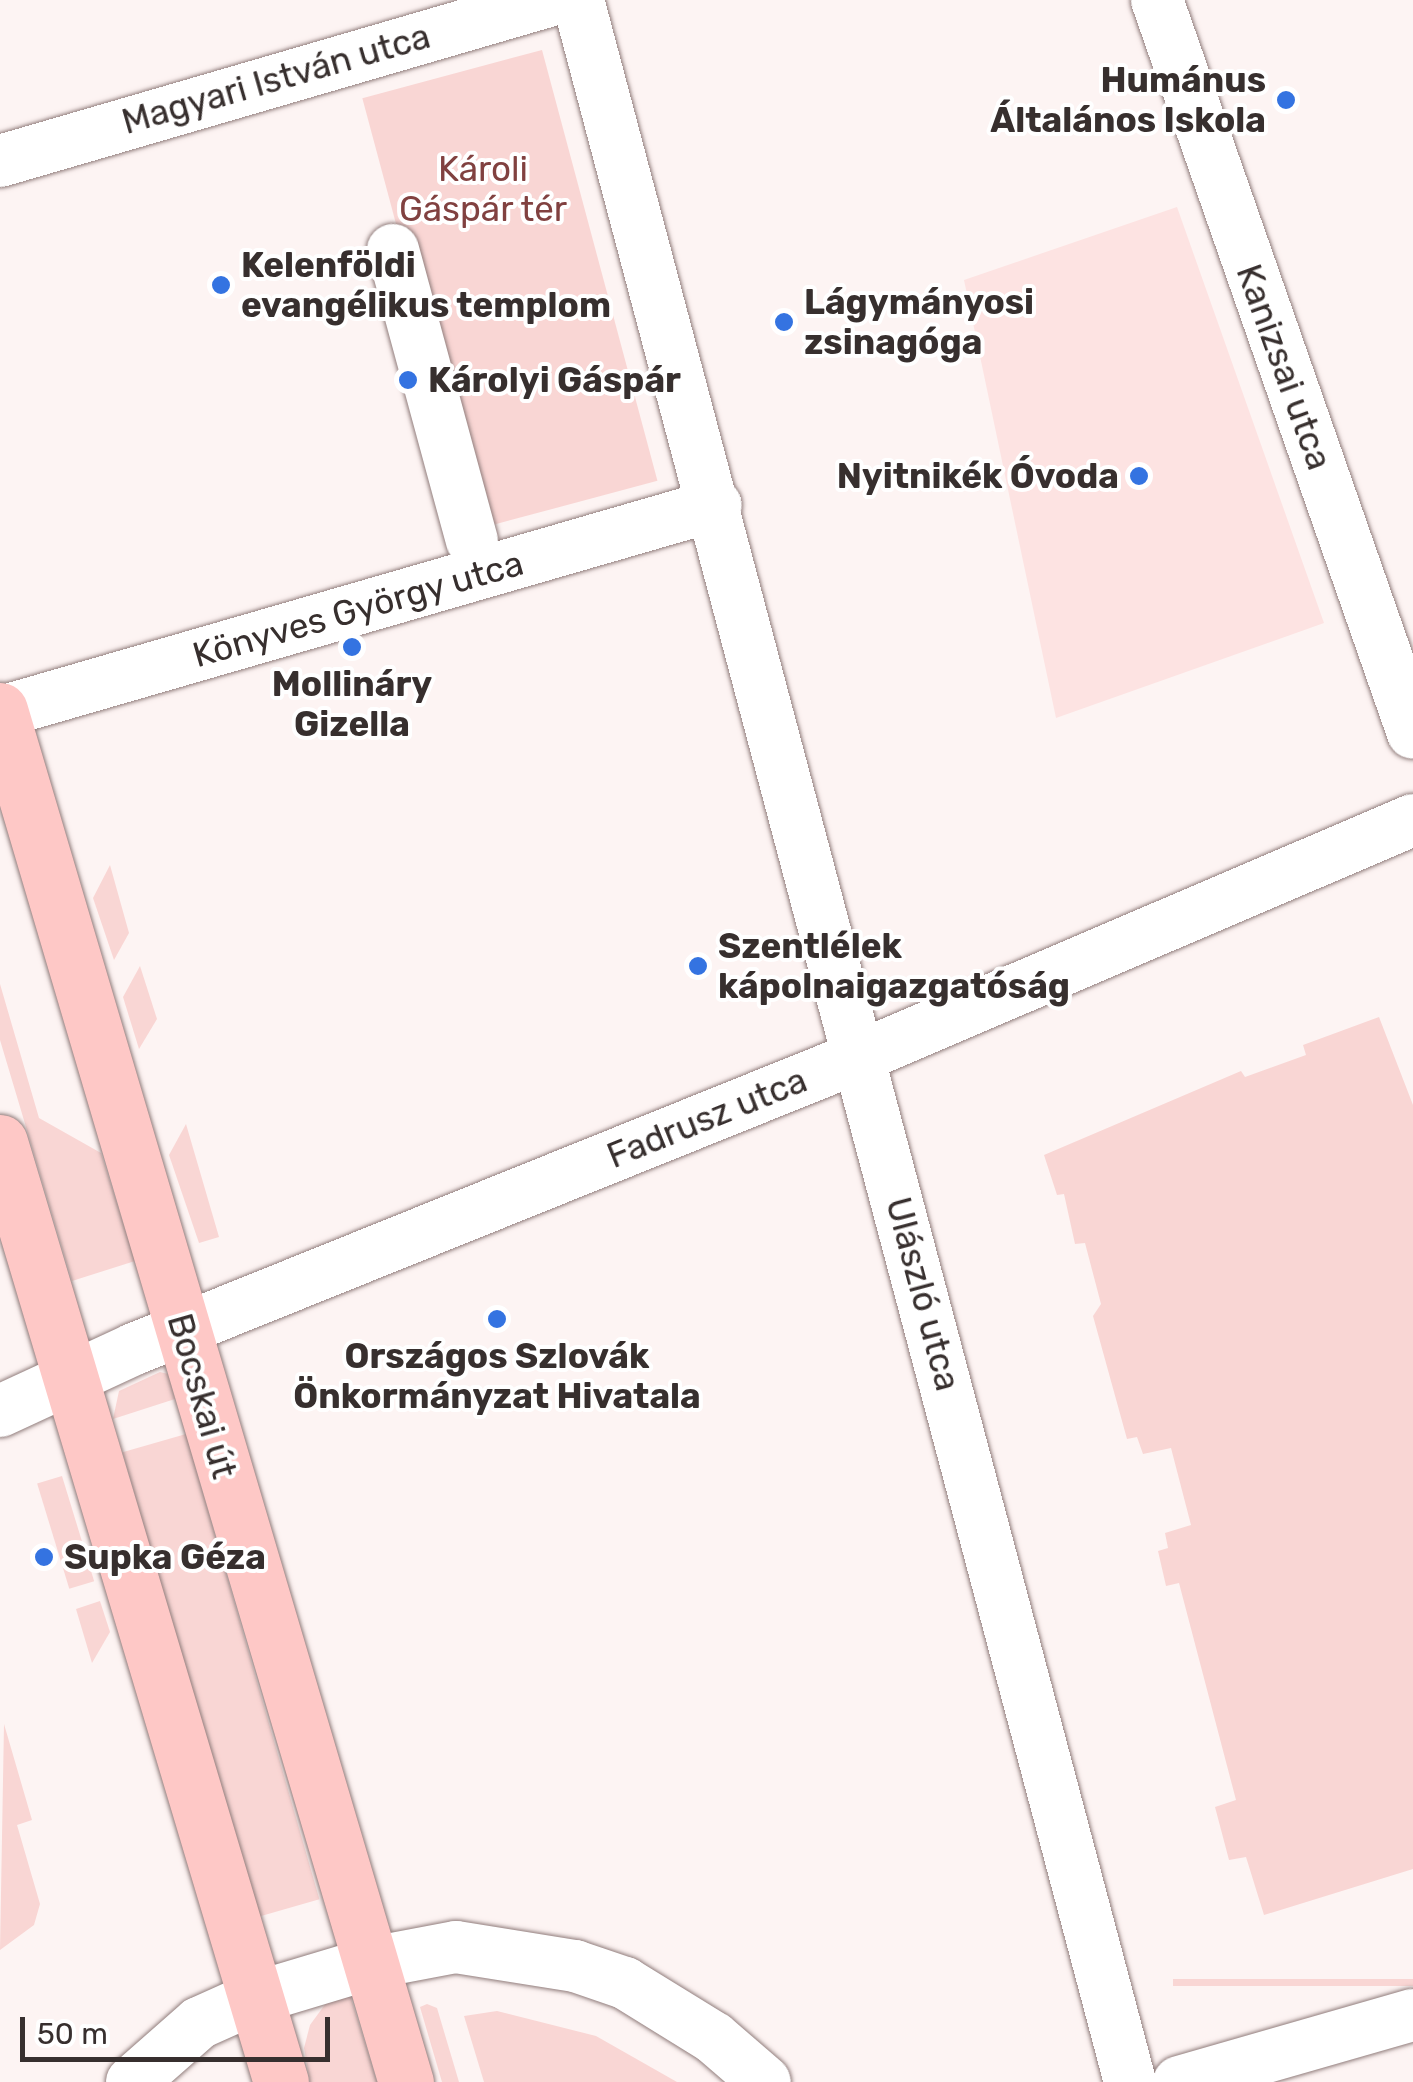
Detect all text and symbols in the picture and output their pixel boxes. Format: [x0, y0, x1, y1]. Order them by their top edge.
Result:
street label: Magyari István utca [117, 15, 435, 143]
place label: Humánus Általános Iskola [990, 59, 1266, 141]
marker: Humánus Általános Iskola [1275, 89, 1297, 111]
park label: Károli Gáspár tér [398, 148, 568, 230]
place label: Kelenföldi evangélikus templom [241, 244, 612, 326]
street label: Kanizsai utca [1227, 259, 1341, 475]
marker: Kelenföldi evangélikus templom [210, 274, 232, 296]
place label: Lágymányosi zsinagóga [804, 281, 1034, 363]
marker: Lágymányosi zsinagóga [773, 311, 795, 333]
place label: Károlyi Gáspár [428, 359, 681, 401]
marker: Károlyi Gáspár [397, 369, 419, 391]
place label: Nyitnikék Óvoda [837, 455, 1119, 497]
marker: Nyitnikék Óvoda [1128, 465, 1150, 487]
street label: Könyves György utca [188, 542, 528, 676]
marker: Mollináry Gizella [341, 636, 363, 658]
place label: Mollináry Gizella [272, 663, 432, 745]
place label: Szentlélek kápolnaigazgatóság [718, 925, 1070, 1007]
marker: Szentlélek kápolnaigazgatóság [687, 955, 709, 977]
street label: Fadrusz utca [601, 1059, 813, 1177]
street label: Ulászló utca [877, 1193, 969, 1395]
marker: Országos Szlovák Önkormányzat Hivatala [486, 1308, 508, 1330]
street label: Bocskai út [158, 1309, 246, 1483]
place label: Országos Szlovák Önkormányzat Hivatala [293, 1335, 701, 1417]
place label: Supka Géza [64, 1536, 266, 1578]
marker: Supka Géza [33, 1546, 55, 1568]
scale bar [25, 1997, 335, 2059]
text: 50 m [37, 2016, 108, 2052]

